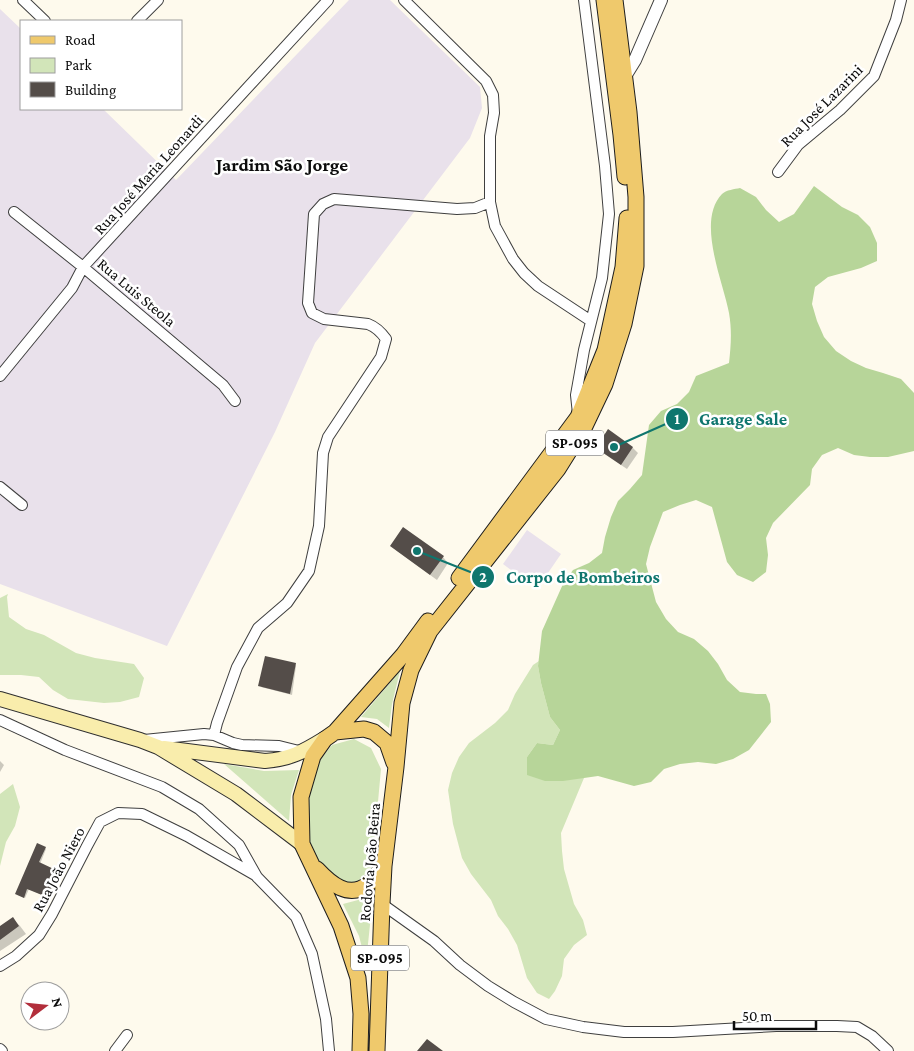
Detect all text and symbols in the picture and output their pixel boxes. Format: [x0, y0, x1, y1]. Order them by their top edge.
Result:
legend [20, 20, 182, 110]
text: Road [65, 32, 96, 48]
text: Park [65, 57, 92, 73]
street label: Rua José Lazarini [777, 61, 867, 151]
text: Building [65, 82, 116, 99]
street label: Rua José Maria Leonardi [90, 111, 207, 238]
district label: Jardim São Jorge [214, 154, 348, 175]
street label: Rua Luis Steola [94, 255, 180, 330]
callout: Garage Sale [664, 402, 797, 435]
text: Garage Sale [699, 409, 787, 429]
text: 1 [674, 411, 680, 427]
road number: SP-095 [546, 430, 604, 456]
callout: Corpo de Bombeiros [471, 560, 670, 593]
text: Corpo de Bombeiros [506, 567, 660, 587]
text: 2 [479, 569, 487, 585]
street label: Rodovia João Beira [356, 802, 384, 922]
street label: Rua João Niero [29, 824, 89, 915]
road number: SP-095 [351, 946, 409, 970]
north arrow [20, 981, 70, 1031]
text: N [48, 996, 67, 1010]
scale bar [734, 998, 816, 1030]
text: 50 m [742, 1008, 772, 1024]

